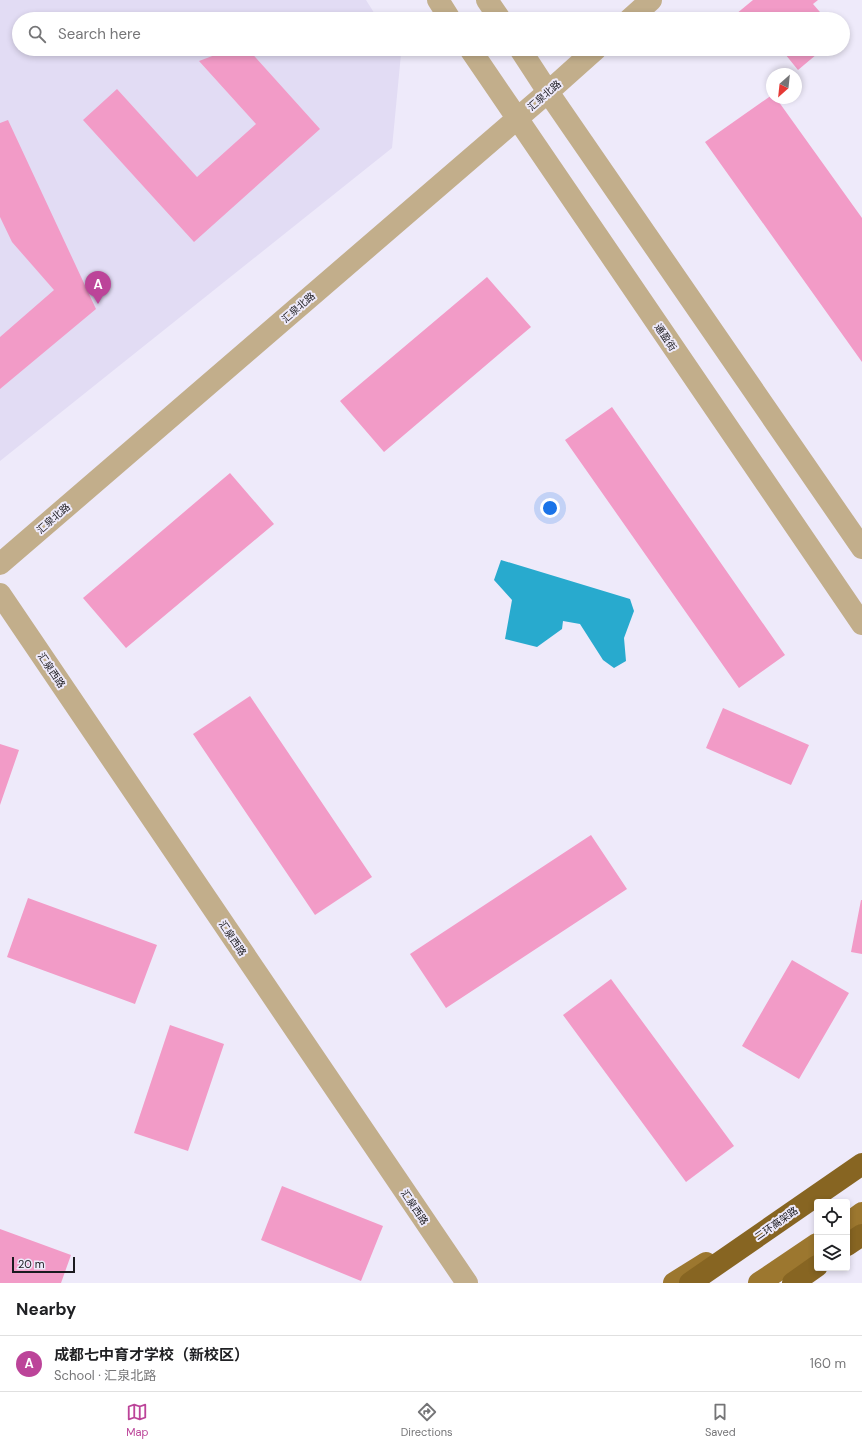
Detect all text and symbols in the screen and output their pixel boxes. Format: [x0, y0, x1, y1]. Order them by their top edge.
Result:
search box [12, 12, 850, 56]
icon: search [26, 23, 48, 45]
text: Search here [58, 24, 141, 44]
north arrow [766, 68, 802, 104]
street label: 汇泉北路 [525, 77, 564, 113]
pin: A [85, 271, 111, 304]
street label: 汇泉北路 [279, 289, 318, 325]
street label: 通盈街 [652, 321, 679, 353]
your location [540, 498, 560, 518]
street label: 汇泉北路 [34, 500, 73, 536]
street label: 汇泉西路 [35, 650, 68, 690]
street label: 汇泉西路 [216, 918, 249, 958]
street label: 汇泉西路 [398, 1187, 431, 1227]
map controls [814, 1199, 850, 1271]
button: locate [814, 1199, 850, 1235]
street label: 二环高架路 [752, 1204, 800, 1243]
button: layers [814, 1235, 850, 1271]
scale bar [12, 1255, 75, 1274]
text: 20 m [18, 1257, 44, 1271]
text: Nearby [16, 1298, 76, 1320]
text: 成都七中育才学校（新校区） [54, 1345, 249, 1365]
text: A [24, 1355, 34, 1372]
text: 160 m [810, 1355, 846, 1372]
text: School · 汇泉北路 [54, 1367, 156, 1384]
tab: Map [126, 1401, 148, 1439]
tab: Directions [401, 1401, 453, 1439]
tab: Saved [705, 1401, 736, 1439]

